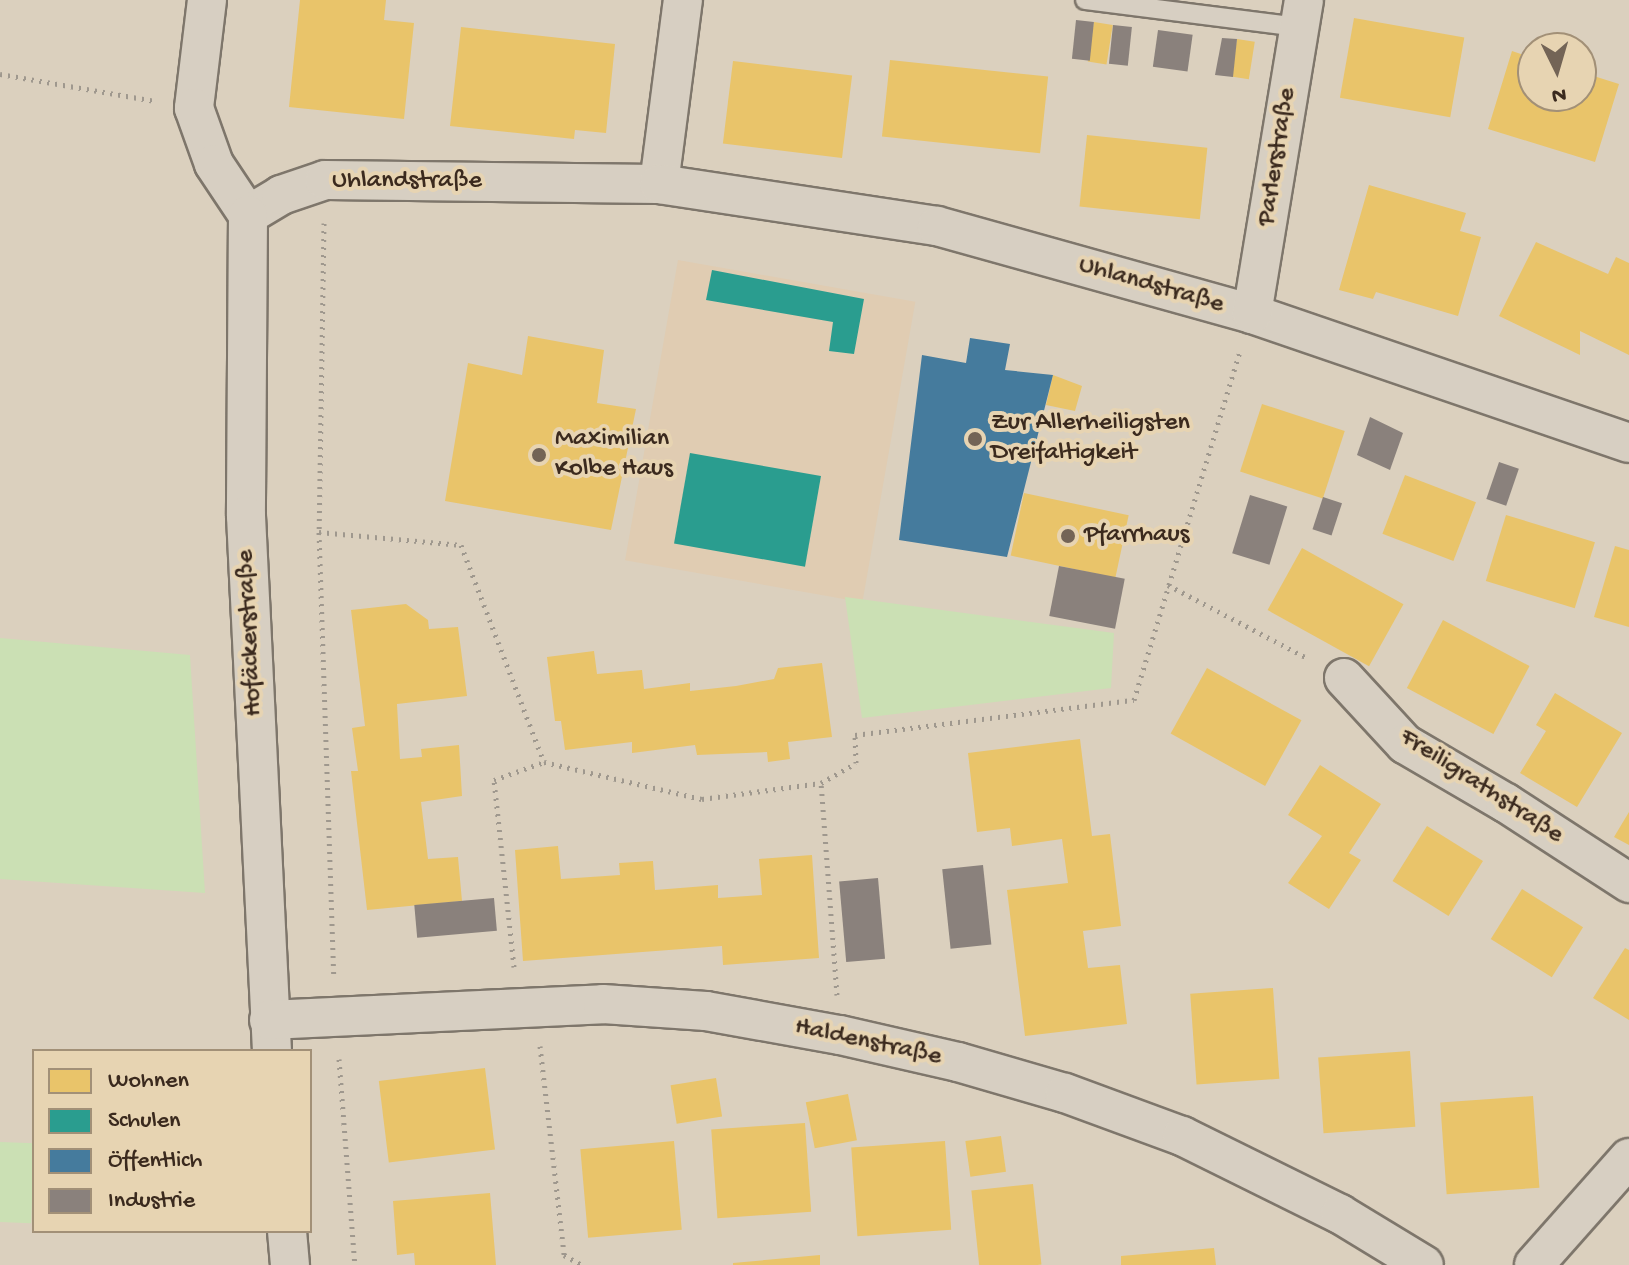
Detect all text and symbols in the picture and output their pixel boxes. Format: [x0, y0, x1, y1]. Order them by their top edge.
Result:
north arrow [1517, 32, 1597, 112]
text: N [1551, 80, 1567, 107]
street label: Parlerstraße [1252, 86, 1304, 228]
street label: Uhlandstraße [332, 166, 482, 198]
street label: Uhlandstraße [1075, 250, 1227, 322]
place label: Zur Allerheiligsten Dreifaltigkeit [991, 408, 1190, 470]
place label: Maximilian Kolbe Haus [555, 424, 673, 486]
marker: Zur Allerheiligsten Dreifaltigkeit [966, 430, 984, 448]
marker: Maximilian Kolbe Haus [530, 446, 548, 464]
place label: Pfarrhaus [1084, 520, 1189, 552]
marker: Pfarrhaus [1059, 527, 1077, 545]
street label: Hofäckerstraße [231, 549, 271, 717]
street label: Freiligrathstraße [1393, 722, 1569, 852]
street label: Haldenstraße [792, 1012, 944, 1074]
legend [32, 1049, 312, 1233]
text: Wohnen [108, 1067, 189, 1096]
text: Schulen [108, 1107, 181, 1136]
text: Öffentlich [108, 1147, 202, 1176]
text: Industrie [108, 1187, 195, 1216]

